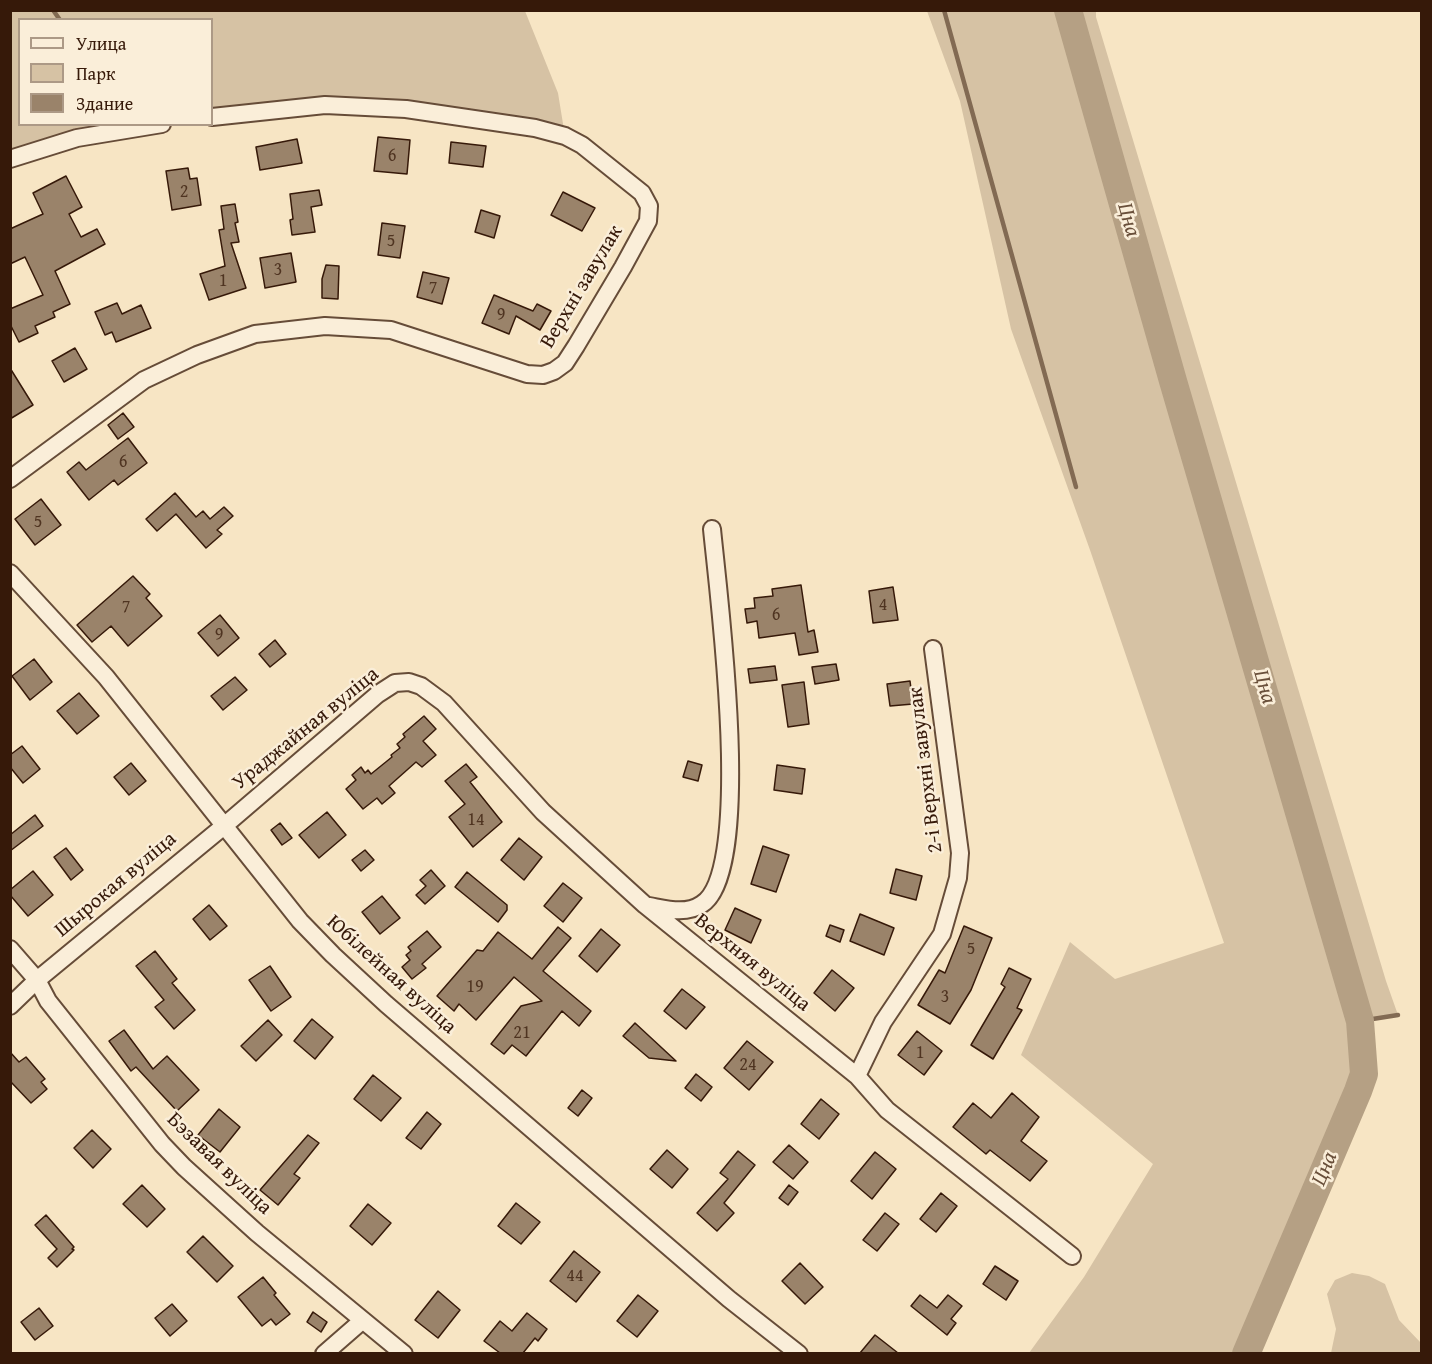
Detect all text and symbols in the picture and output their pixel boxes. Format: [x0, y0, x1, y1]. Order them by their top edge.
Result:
legend [18, 18, 213, 126]
text: Улица [76, 30, 126, 57]
text: Парк [76, 60, 115, 87]
text: Здание [76, 90, 133, 117]
house number: 6 [388, 145, 396, 167]
house number: 2 [180, 181, 188, 203]
water label: Цна [1111, 200, 1145, 240]
street label: Верхні завулак [535, 221, 629, 353]
house number: 5 [387, 230, 395, 252]
house number: 3 [274, 259, 282, 281]
house number: 1 [219, 270, 227, 292]
house number: 7 [429, 277, 437, 299]
house number: 9 [497, 304, 505, 326]
house number: 6 [119, 451, 127, 473]
house number: 5 [34, 511, 42, 533]
house number: 4 [879, 594, 887, 616]
house number: 7 [122, 596, 130, 618]
house number: 6 [772, 604, 780, 626]
house number: 9 [215, 624, 223, 646]
street label: Ураджайная вуліца [228, 662, 384, 796]
water label: Цна [1247, 667, 1281, 707]
street label: 2-і Верхні завулак [903, 686, 949, 854]
house number: 14 [467, 809, 485, 831]
street label: Шырокая вуліца [50, 827, 182, 943]
street label: Верхняя вуліца [689, 908, 815, 1018]
street label: Юбілейная вуліца [321, 910, 461, 1040]
house number: 5 [967, 938, 975, 960]
house number: 19 [466, 976, 484, 998]
house number: 3 [941, 986, 949, 1008]
house number: 21 [513, 1022, 531, 1044]
house number: 1 [916, 1042, 924, 1064]
house number: 24 [739, 1054, 757, 1076]
street label: Бэзавая вуліца [161, 1107, 277, 1221]
water label: Цна [1306, 1148, 1344, 1190]
house number: 44 [566, 1265, 584, 1287]

